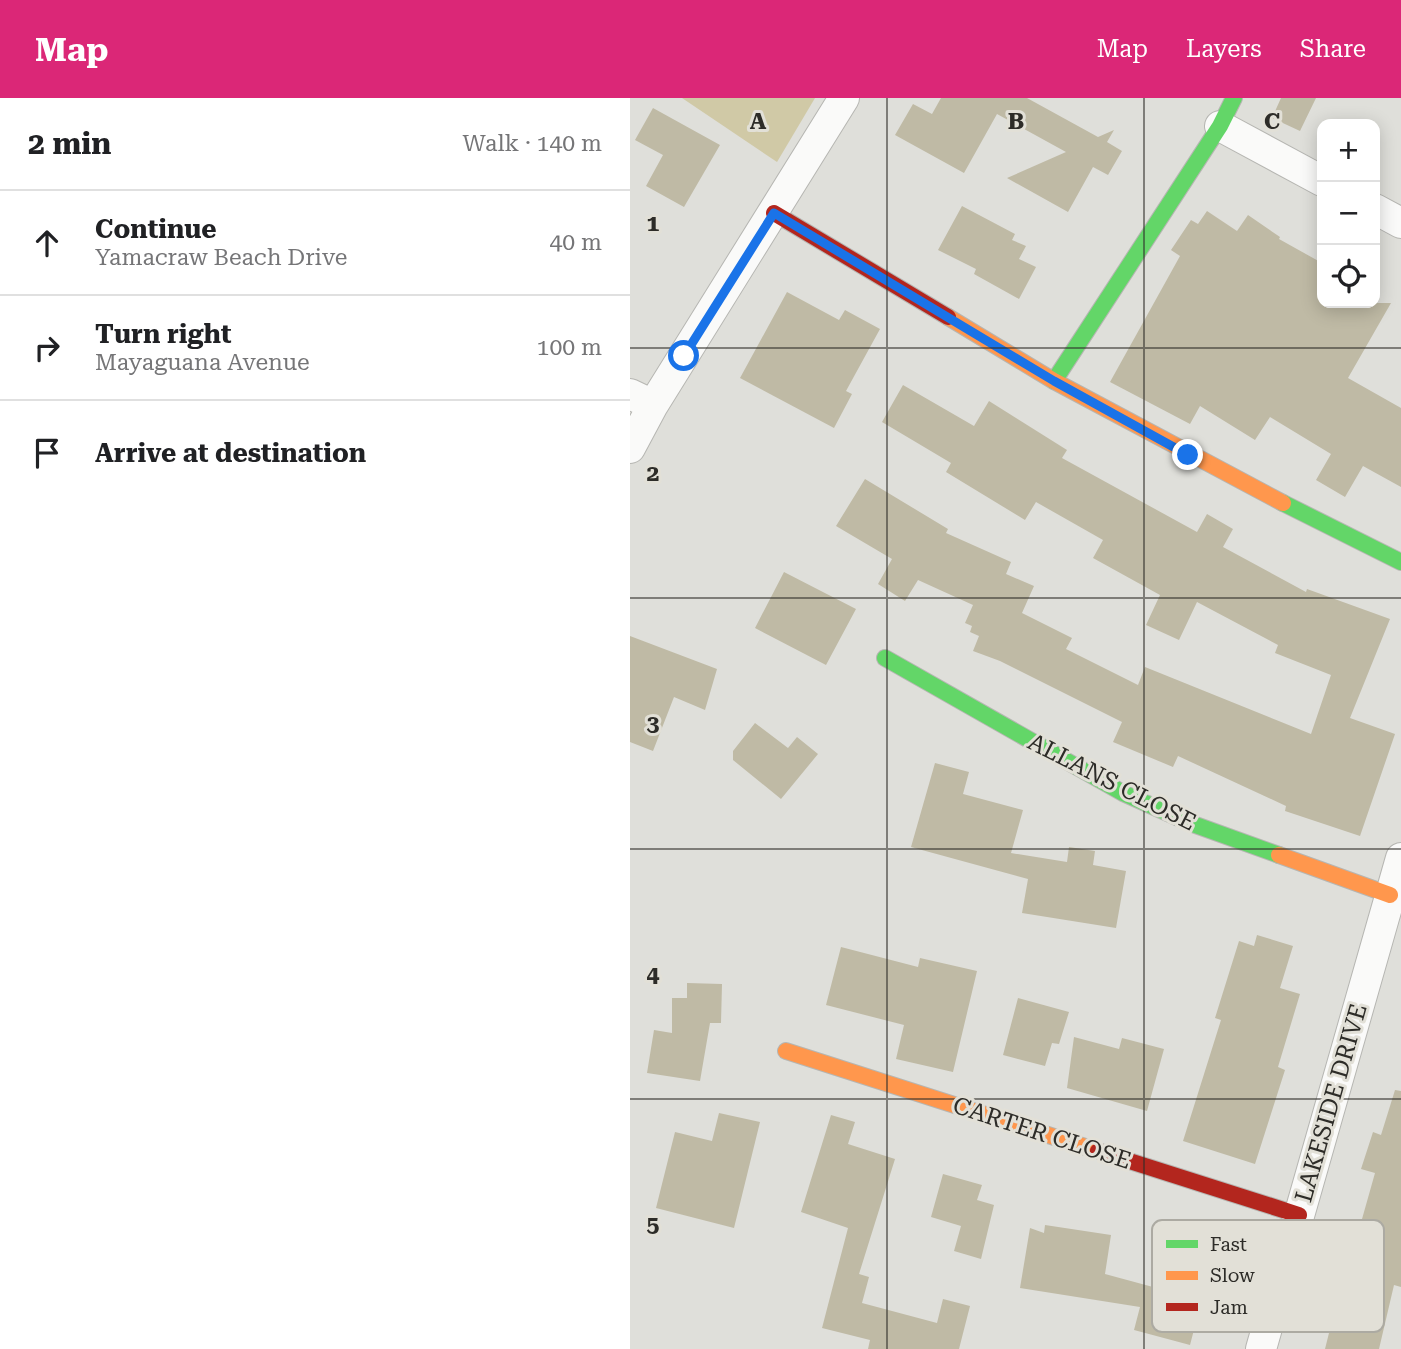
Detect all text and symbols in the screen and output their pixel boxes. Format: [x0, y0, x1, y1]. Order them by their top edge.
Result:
text: Map [35, 30, 109, 69]
text: Map [1097, 35, 1148, 63]
text: Layers [1186, 35, 1262, 63]
text: Share [1300, 35, 1366, 63]
text: A [750, 108, 767, 135]
text: B [1008, 108, 1024, 135]
text: C [1264, 108, 1280, 135]
map controls [1317, 119, 1380, 308]
button: + [1317, 119, 1380, 182]
text: 2 min [28, 126, 111, 161]
text: Walk · 140 m [463, 130, 602, 157]
button: − [1317, 182, 1380, 245]
text: 1 [647, 210, 660, 237]
text: Continue [95, 214, 217, 244]
icon: ahead [28, 224, 66, 262]
text: 40 m [549, 229, 602, 256]
text: Yamacraw Beach Drive [95, 244, 347, 271]
button: locate [1317, 245, 1380, 308]
text: Turn right [95, 319, 231, 349]
icon: right [28, 329, 66, 367]
text: 100 m [537, 334, 602, 361]
route start [668, 340, 699, 371]
text: Mayaguana Avenue [95, 349, 310, 376]
icon: arrive [28, 434, 66, 472]
text: Arrive at destination [95, 438, 366, 468]
route end [1172, 439, 1203, 470]
text: 2 [647, 460, 659, 487]
text: 3 [647, 710, 660, 737]
street label: ALLANS CLOSE [1023, 728, 1201, 836]
text: 4 [647, 961, 660, 988]
street label: LAKESIDE DRIVE [1289, 1001, 1373, 1205]
street label: CARTER CLOSE [949, 1091, 1135, 1175]
text: 5 [647, 1211, 660, 1238]
legend [1152, 1220, 1384, 1332]
text: Fast [1210, 1233, 1247, 1256]
text: Slow [1210, 1264, 1255, 1287]
text: Jam [1210, 1296, 1248, 1319]

